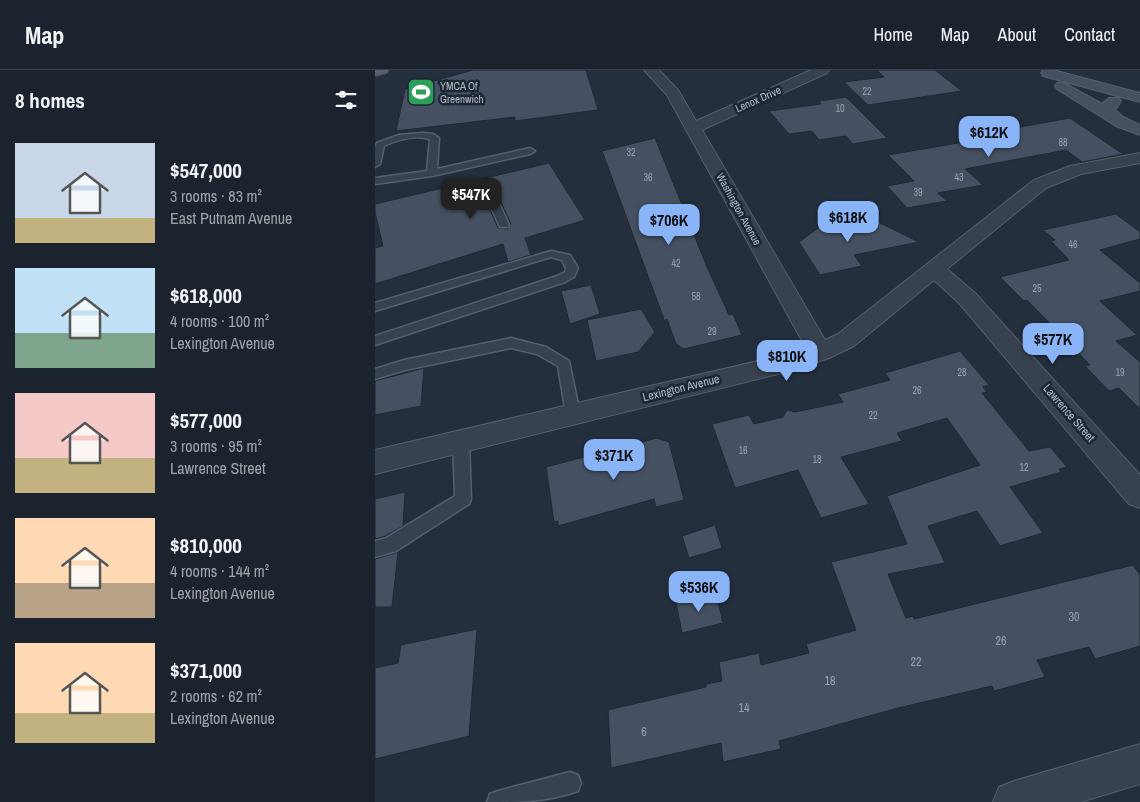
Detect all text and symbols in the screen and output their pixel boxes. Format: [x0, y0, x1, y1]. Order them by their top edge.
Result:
text: Map [25, 19, 64, 51]
text: Home [873, 22, 913, 47]
text: Map [941, 22, 970, 47]
text: About [998, 22, 1036, 47]
text: Contact [1064, 22, 1115, 47]
sports icon: YMCA Of Greenwich [406, 77, 436, 107]
place label: YMCA Of Greenwich [440, 79, 484, 106]
street label: Lenox Drive [733, 83, 783, 115]
house number: 22 [862, 85, 872, 98]
text: 8 homes [15, 86, 85, 115]
icon: filters [332, 86, 360, 114]
house number: 10 [835, 102, 845, 115]
pin: $612K [954, 116, 1024, 158]
text: $612K [970, 121, 1008, 143]
house number: 88 [1058, 136, 1068, 149]
house number: 32 [626, 146, 636, 159]
text: $547,000 [170, 156, 242, 185]
icon: home [55, 163, 115, 223]
house number: 36 [643, 171, 653, 184]
street label: Washington Avenue [713, 171, 765, 247]
house number: 43 [954, 171, 964, 184]
pin: $547K [436, 178, 506, 220]
text: $547K [452, 183, 490, 205]
text: 3 rooms · 83 m² [170, 185, 262, 207]
house number: 39 [913, 186, 923, 199]
pin: $618K [813, 200, 883, 243]
pin: $706K [634, 204, 704, 246]
text: $618K [829, 206, 867, 228]
text: East Putnam Avenue [170, 207, 292, 229]
text: $706K [650, 209, 688, 231]
house number: 46 [1068, 238, 1078, 251]
house number: 42 [671, 257, 681, 270]
text: $618,000 [170, 281, 242, 310]
house number: 25 [1032, 282, 1042, 295]
icon: home [55, 288, 115, 348]
house number: 58 [691, 290, 701, 303]
text: 4 rooms · 100 m² [170, 310, 269, 332]
pin: $577K [1018, 322, 1088, 365]
house number: 29 [707, 325, 717, 338]
text: $577K [1034, 328, 1072, 350]
text: Lexington Avenue [170, 332, 275, 354]
pin: $810K [752, 340, 822, 382]
text: $810K [768, 345, 806, 367]
house number: 28 [957, 366, 967, 379]
house number: 19 [1115, 366, 1125, 379]
street label: Lexington Avenue [641, 371, 721, 405]
street label: Lawrence Street [1039, 381, 1099, 445]
house number: 26 [912, 384, 922, 397]
text: $577,000 [170, 406, 242, 435]
house number: 22 [868, 409, 878, 422]
icon: home [55, 413, 115, 473]
text: 3 rooms · 95 m² [170, 435, 262, 457]
pin: $371K [579, 438, 649, 481]
text: $371K [595, 444, 633, 466]
house number: 16 [738, 444, 748, 457]
house number: 18 [812, 453, 822, 466]
text: Lawrence Street [170, 457, 266, 479]
house number: 12 [1019, 461, 1029, 474]
text: $810,000 [170, 531, 242, 560]
icon: home [55, 538, 115, 598]
text: 4 rooms · 144 m² [170, 560, 269, 582]
pin: $536K [664, 570, 734, 613]
text: $536K [680, 576, 718, 598]
text: Lexington Avenue [170, 582, 275, 604]
house number: 30 [1069, 609, 1079, 625]
house number: 26 [996, 633, 1006, 649]
house number: 22 [911, 654, 921, 670]
text: $371,000 [170, 656, 242, 685]
icon: home [55, 663, 115, 723]
house number: 18 [825, 673, 835, 689]
text: 2 rooms · 62 m² [170, 685, 262, 707]
house number: 14 [739, 700, 750, 716]
text: Lexington Avenue [170, 707, 275, 729]
house number: 6 [641, 724, 647, 740]

